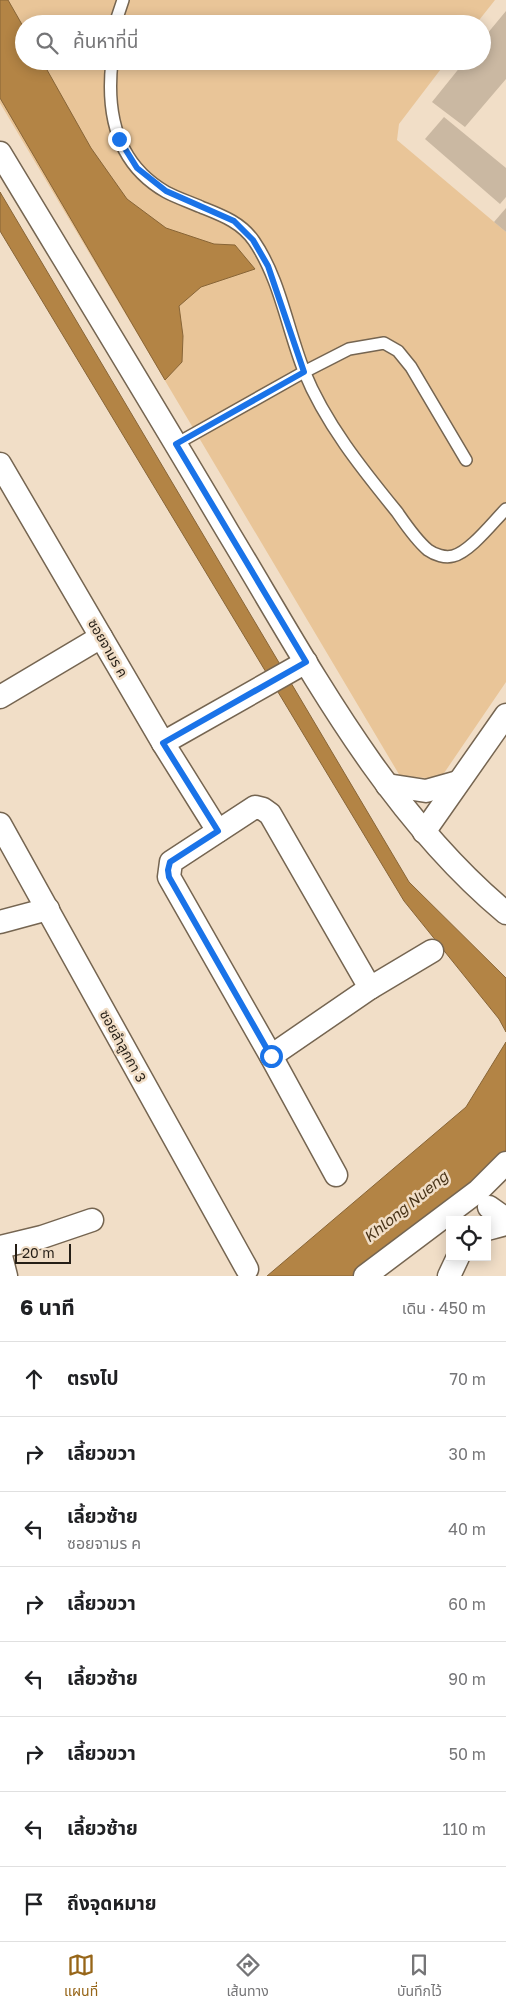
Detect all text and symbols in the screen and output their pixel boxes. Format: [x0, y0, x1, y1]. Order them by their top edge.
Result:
search box [15, 15, 491, 70]
icon: search [33, 29, 61, 57]
text: ค้นหาที่นี่ [73, 29, 138, 52]
route end [108, 128, 131, 151]
street label: ซอยจามร ค [85, 615, 132, 680]
street label: ซอยลำลูกกา 3 [96, 1007, 150, 1085]
route start [260, 1045, 283, 1068]
water label: Khlong Nueng [360, 1166, 453, 1246]
map controls [446, 1216, 491, 1261]
button: locate [446, 1216, 491, 1261]
scale bar [15, 1241, 71, 1264]
text: 20 m [22, 1244, 55, 1261]
text: 6 นาที [20, 1294, 75, 1320]
text: เดิน · 450 m [402, 1298, 486, 1318]
icon: ahead [20, 1365, 48, 1393]
text: ตรงไป [67, 1366, 119, 1389]
text: 70 m [449, 1369, 486, 1389]
icon: right [20, 1440, 48, 1468]
text: เลี้ยวขวา [67, 1441, 136, 1464]
text: 30 m [449, 1444, 486, 1464]
text: เลี้ยวซ้าย [67, 1504, 138, 1527]
icon: left [20, 1515, 48, 1543]
text: 40 m [448, 1519, 486, 1539]
text: ซอยจามร ค [67, 1533, 141, 1553]
icon: right [20, 1590, 48, 1618]
text: เลี้ยวขวา [67, 1591, 136, 1614]
text: 60 m [448, 1594, 486, 1614]
icon: left [20, 1665, 48, 1693]
text: เลี้ยวซ้าย [67, 1666, 138, 1689]
text: 90 m [448, 1669, 486, 1689]
icon: right [20, 1740, 48, 1768]
text: เลี้ยวขวา [67, 1741, 136, 1764]
text: 50 m [449, 1744, 486, 1764]
icon: left [20, 1815, 48, 1843]
text: เลี้ยวซ้าย [67, 1816, 138, 1839]
text: 110 m [442, 1819, 486, 1839]
icon: arrive [20, 1890, 48, 1918]
text: ถึงจุดหมาย [67, 1891, 157, 1914]
tab: แผนที่ [64, 1951, 98, 2002]
tab: เส้นทาง [226, 1951, 269, 2002]
tab: บันทึกไว้ [397, 1951, 442, 2002]

